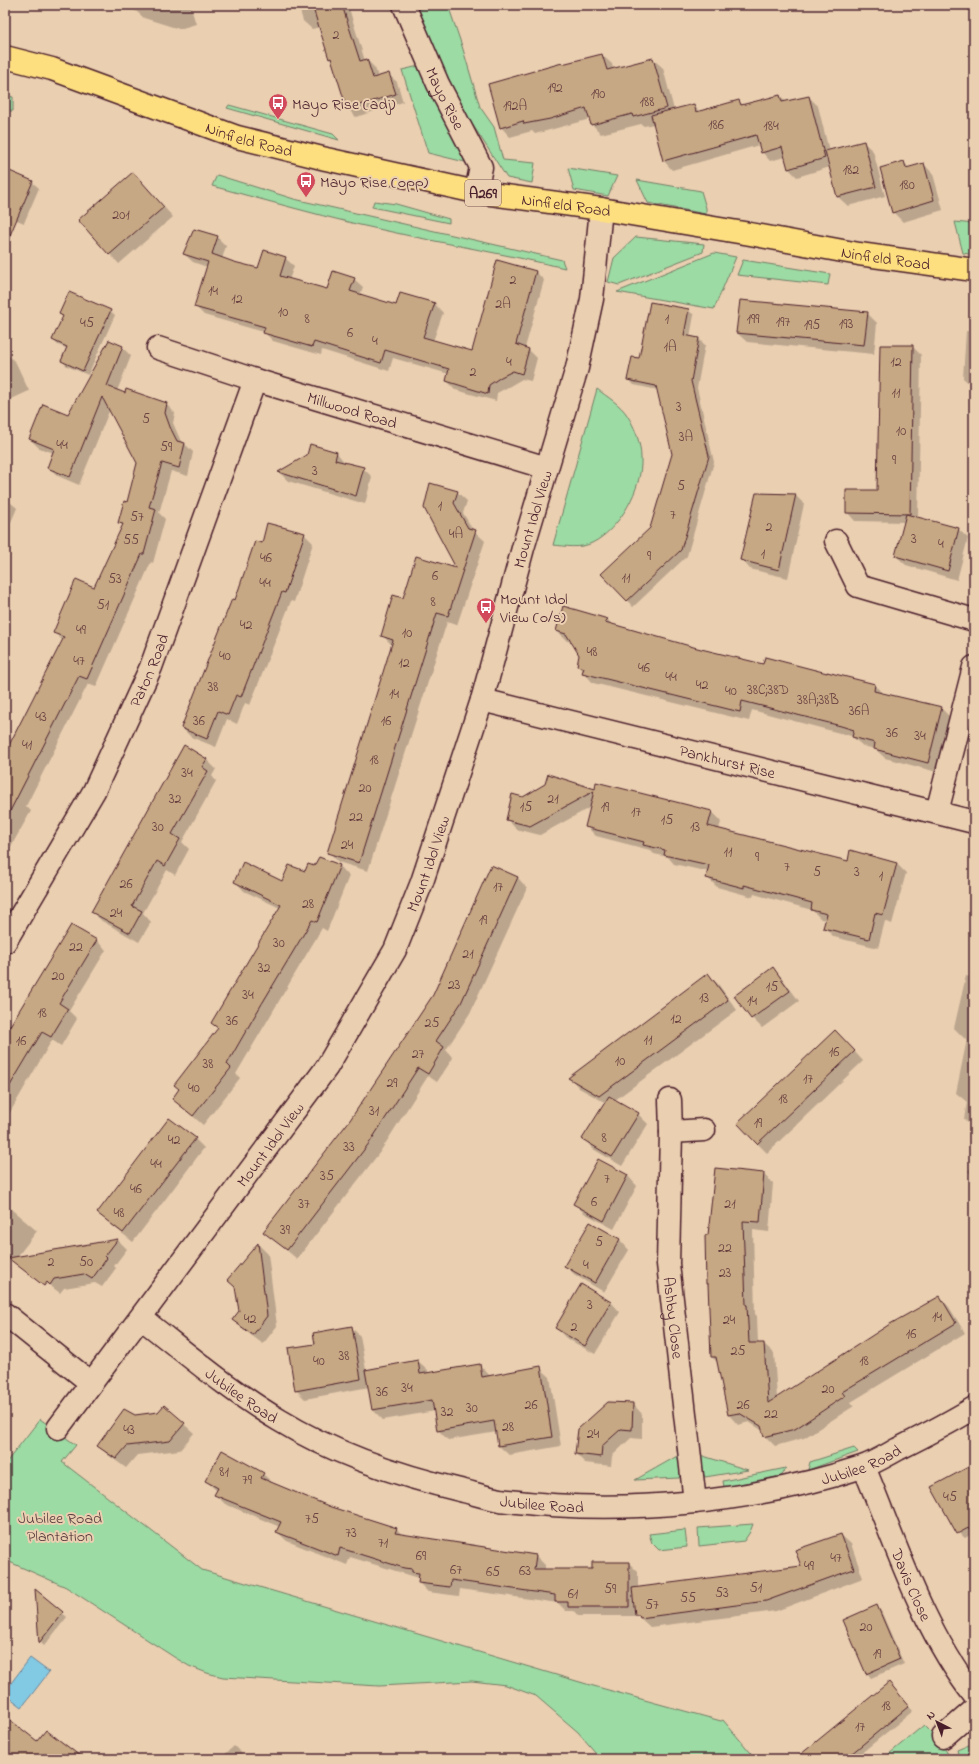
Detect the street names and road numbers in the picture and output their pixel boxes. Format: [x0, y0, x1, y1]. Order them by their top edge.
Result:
street label: Mayo Rise [418, 64, 470, 135]
street label: Ninfield Road [202, 116, 295, 164]
road number: A269 [465, 180, 501, 206]
street label: Ninfield Road [520, 188, 612, 224]
street label: Ninfield Road [839, 241, 932, 278]
street label: Millwood Road [304, 386, 400, 436]
street label: Mount Idol View [508, 468, 560, 571]
street label: Paton Road [124, 631, 176, 711]
street label: Pankhurst Rise [677, 739, 778, 786]
street label: Mount Idol View [401, 813, 457, 916]
street label: Mount Idol View [231, 1098, 311, 1193]
street label: Ashby Close [656, 1276, 689, 1361]
street label: Jubilee Road [199, 1363, 282, 1431]
street label: Jubilee Road [819, 1439, 906, 1492]
street label: Jubilee Road [498, 1490, 584, 1520]
street label: Davis Close [883, 1545, 937, 1627]

